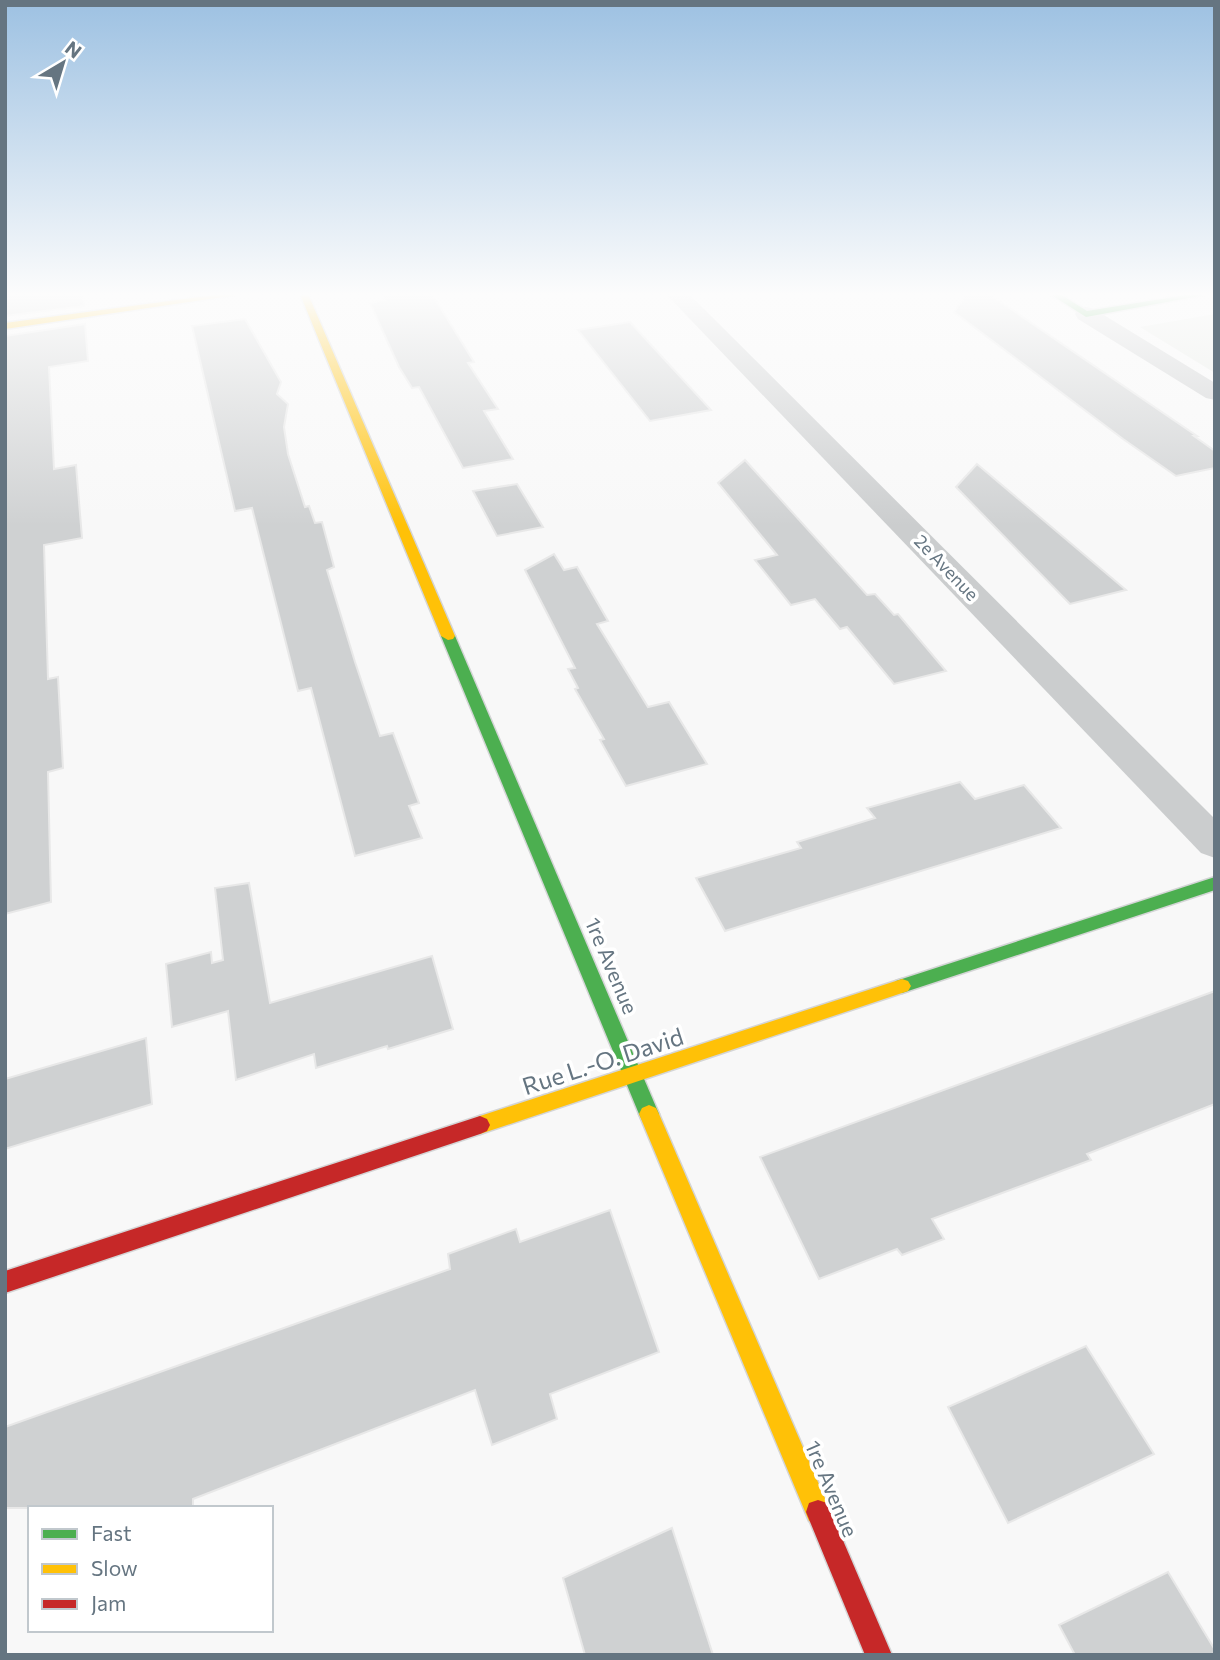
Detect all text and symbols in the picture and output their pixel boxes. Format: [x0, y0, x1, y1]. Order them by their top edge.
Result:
north arrow [28, 28, 98, 98]
text: N [61, 36, 86, 63]
street label: 2e Avenue [910, 530, 983, 605]
street label: 1re Avenue [581, 914, 644, 1017]
street label: Rue L.-O. David [518, 1021, 687, 1100]
street label: 1re Avenue [801, 1437, 864, 1540]
legend [28, 1506, 273, 1632]
text: Fast [91, 1520, 132, 1545]
text: Slow [91, 1555, 138, 1580]
text: Jam [91, 1590, 126, 1615]

